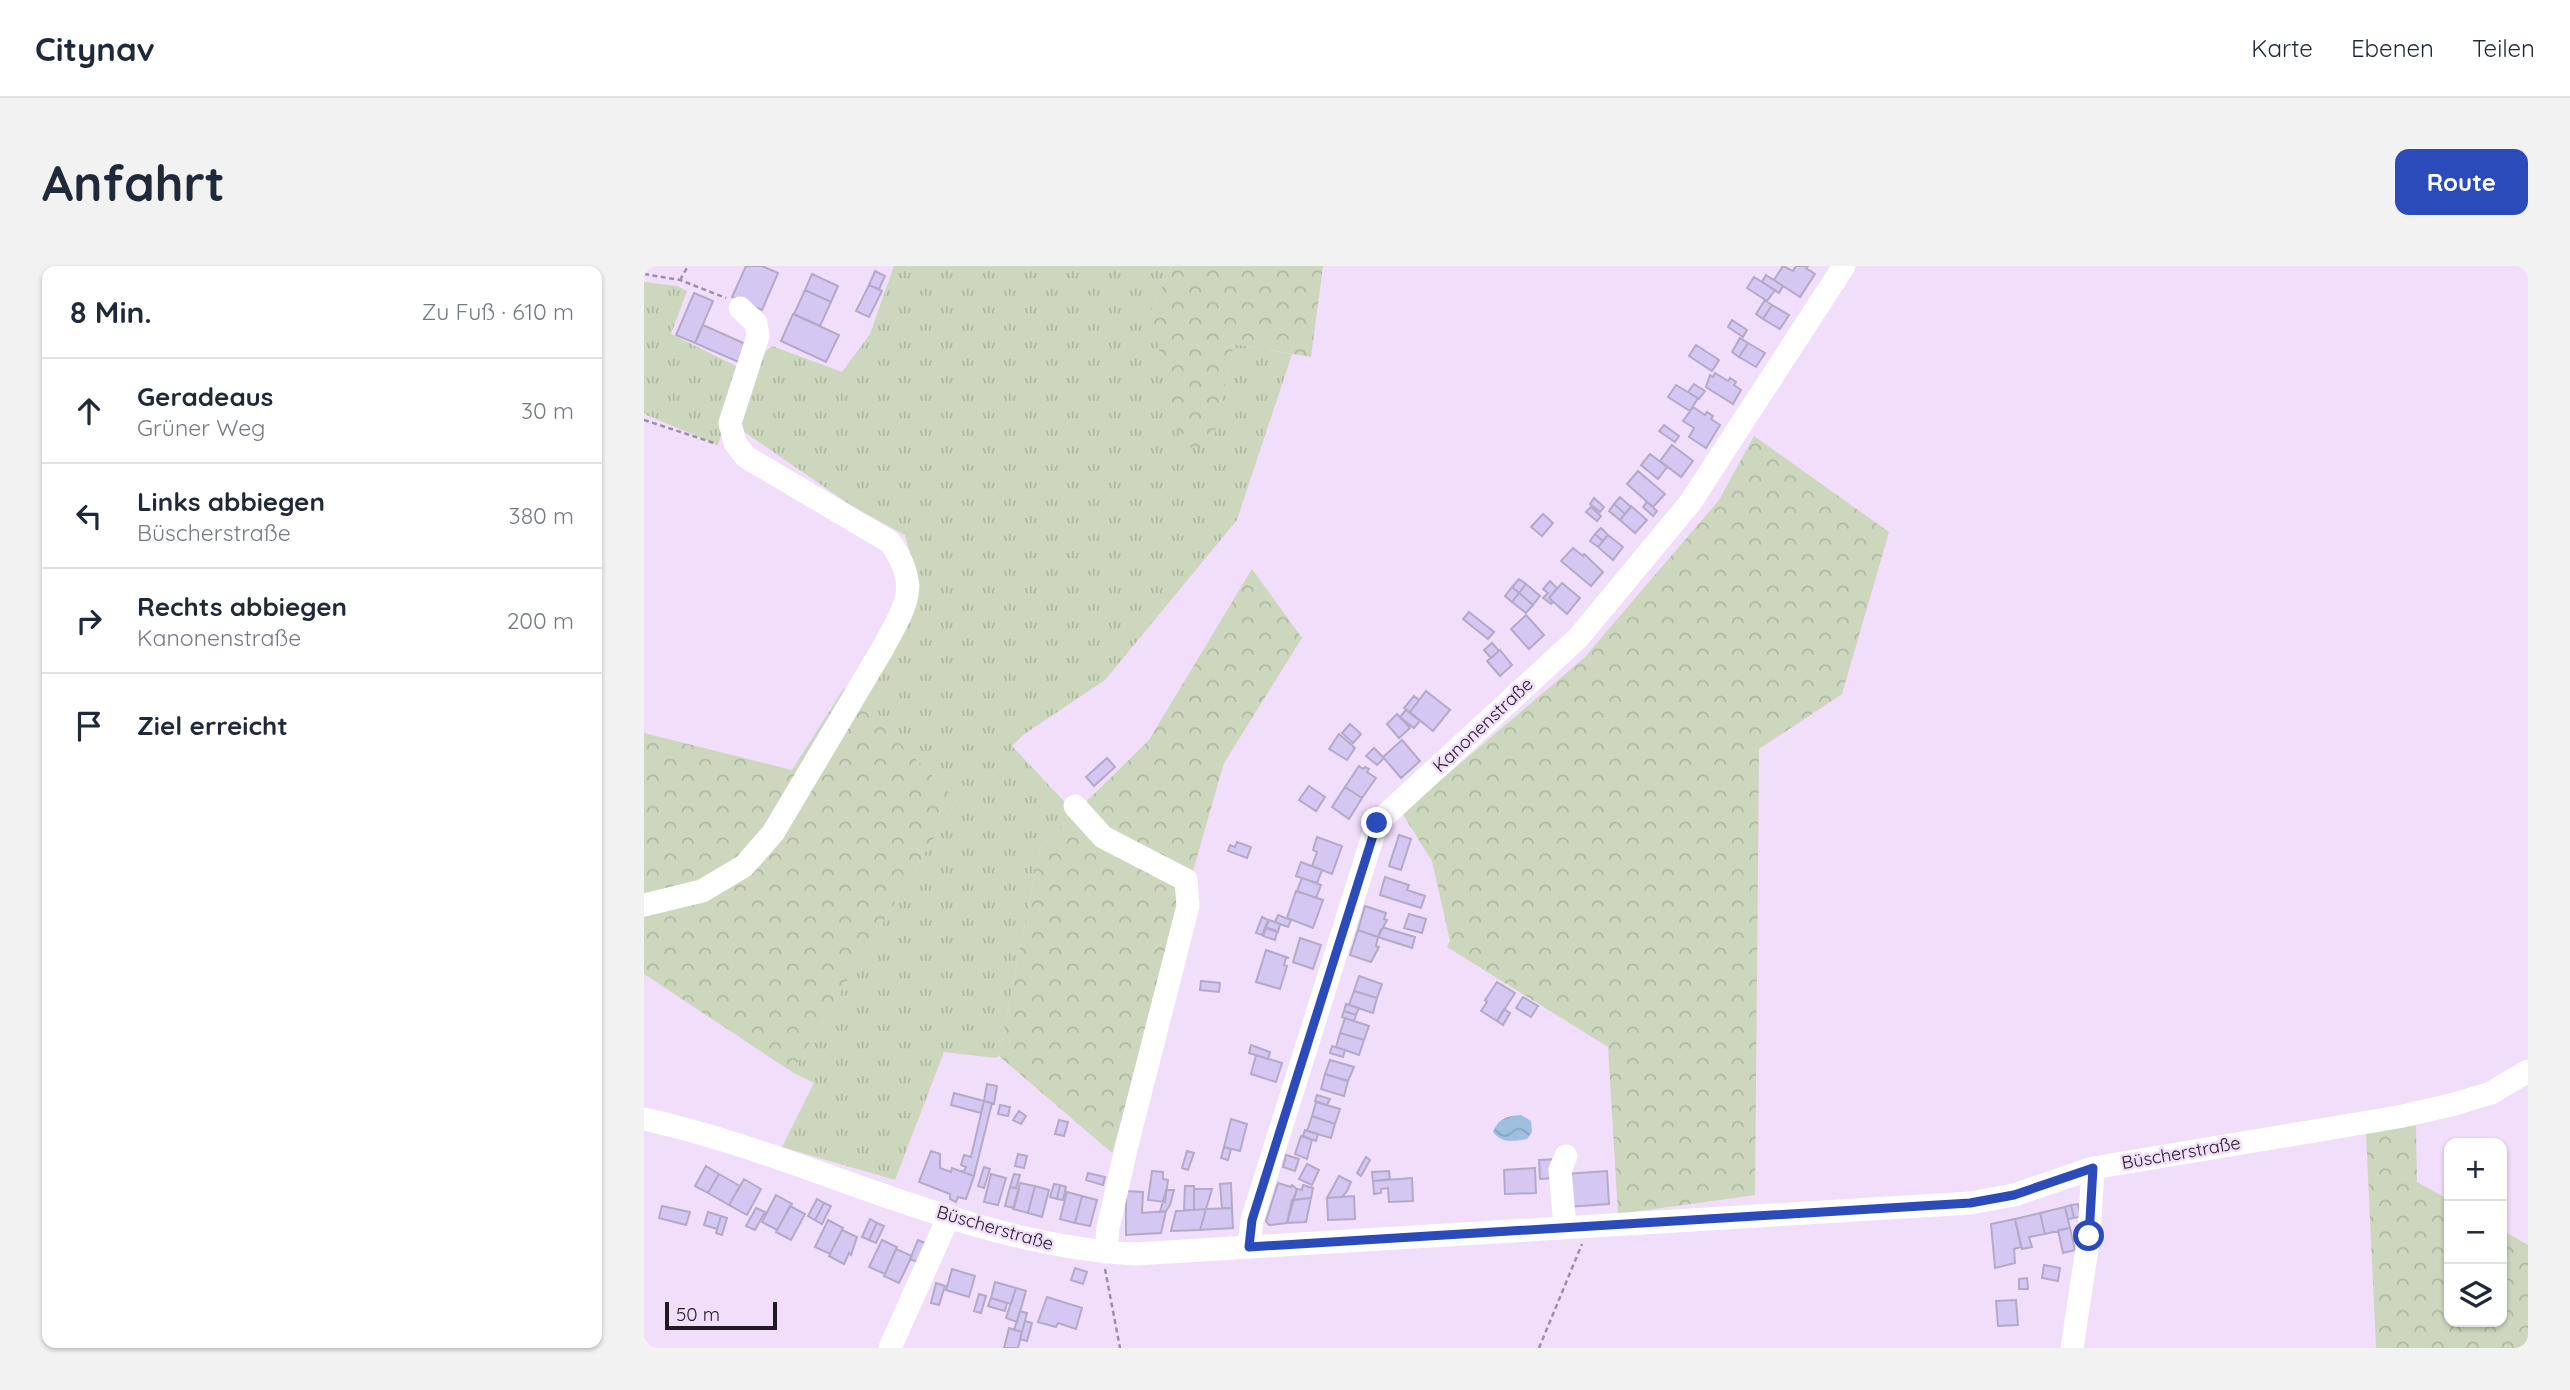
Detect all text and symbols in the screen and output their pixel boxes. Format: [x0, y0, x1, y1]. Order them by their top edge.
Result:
text: Citynav [35, 28, 155, 69]
text: Karte [2251, 33, 2313, 63]
text: Ebenen [2351, 33, 2434, 63]
text: Teilen [2472, 33, 2535, 63]
button: Route [2395, 149, 2528, 215]
text: Anfahrt [42, 152, 225, 213]
text: 8 Min. [70, 293, 152, 331]
text: Zu Fuß · 610 m [421, 297, 574, 326]
text: Geradeaus [137, 380, 273, 413]
icon: ahead [70, 392, 108, 430]
text: 30 m [521, 396, 574, 425]
text: Grüner Weg [137, 413, 265, 442]
text: Links abbiegen [137, 485, 325, 518]
icon: left [70, 497, 108, 535]
text: 380 m [509, 501, 574, 530]
text: Büscherstraße [137, 518, 291, 547]
text: Rechts abbiegen [137, 590, 347, 623]
icon: right [70, 602, 108, 640]
text: 200 m [507, 606, 574, 635]
text: Kanonenstraße [137, 623, 301, 652]
street label: Kanonenstraße [1428, 672, 1538, 777]
icon: arrive [70, 707, 108, 745]
text: Ziel erreicht [137, 709, 288, 742]
route end [1361, 807, 1392, 838]
street label: Büscherstraße [2120, 1131, 2242, 1174]
map controls [2444, 1138, 2507, 1327]
button: + [2444, 1138, 2507, 1201]
street label: Büscherstraße [934, 1200, 1056, 1255]
button: − [2444, 1201, 2507, 1264]
route start [2073, 1220, 2104, 1251]
button: layers [2444, 1264, 2507, 1327]
scale bar [665, 1299, 777, 1331]
text: 50 m [676, 1302, 720, 1326]

